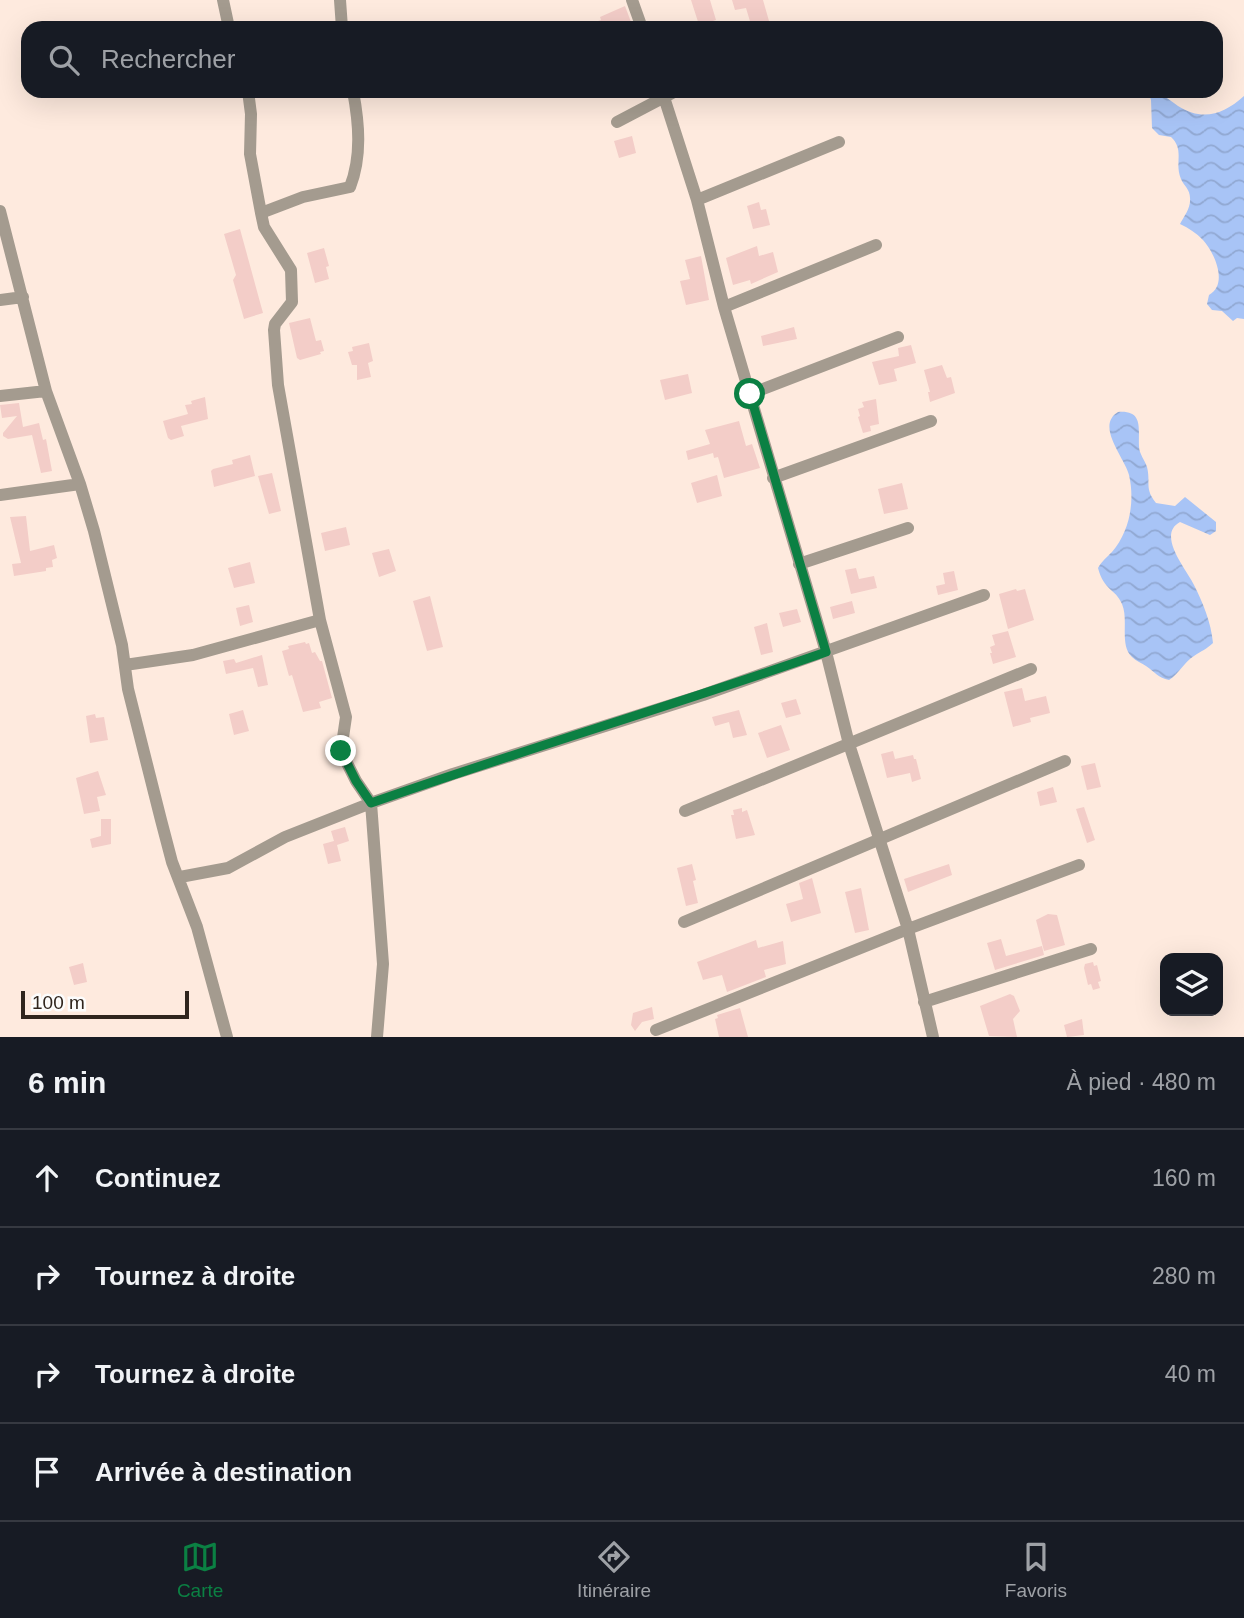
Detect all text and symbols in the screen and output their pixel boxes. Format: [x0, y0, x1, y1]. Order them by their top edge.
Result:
search box [21, 21, 1223, 98]
icon: search [45, 41, 83, 79]
text: Rechercher [101, 44, 235, 74]
route start [734, 378, 765, 409]
route end [325, 735, 356, 766]
map controls [1160, 953, 1223, 1016]
button: layers [1160, 953, 1223, 1016]
scale bar [21, 988, 189, 1020]
text: 100 m [32, 992, 85, 1013]
text: 6 min [28, 1066, 106, 1099]
text: À pied · 480 m [1066, 1069, 1216, 1095]
icon: ahead [28, 1159, 66, 1197]
text: Continuez [95, 1163, 221, 1193]
text: 160 m [1152, 1165, 1216, 1191]
icon: right [28, 1257, 66, 1295]
text: Tournez à droite [95, 1261, 295, 1291]
text: 280 m [1152, 1263, 1216, 1289]
icon: right [28, 1355, 66, 1393]
text: Tournez à droite [95, 1359, 295, 1389]
text: 40 m [1165, 1361, 1216, 1387]
icon: arrive [28, 1453, 66, 1491]
text: Arrivée à destination [95, 1457, 352, 1487]
tab: Carte [177, 1538, 223, 1602]
tab: Itinéraire [577, 1538, 651, 1602]
tab: Favoris [1005, 1538, 1067, 1602]

